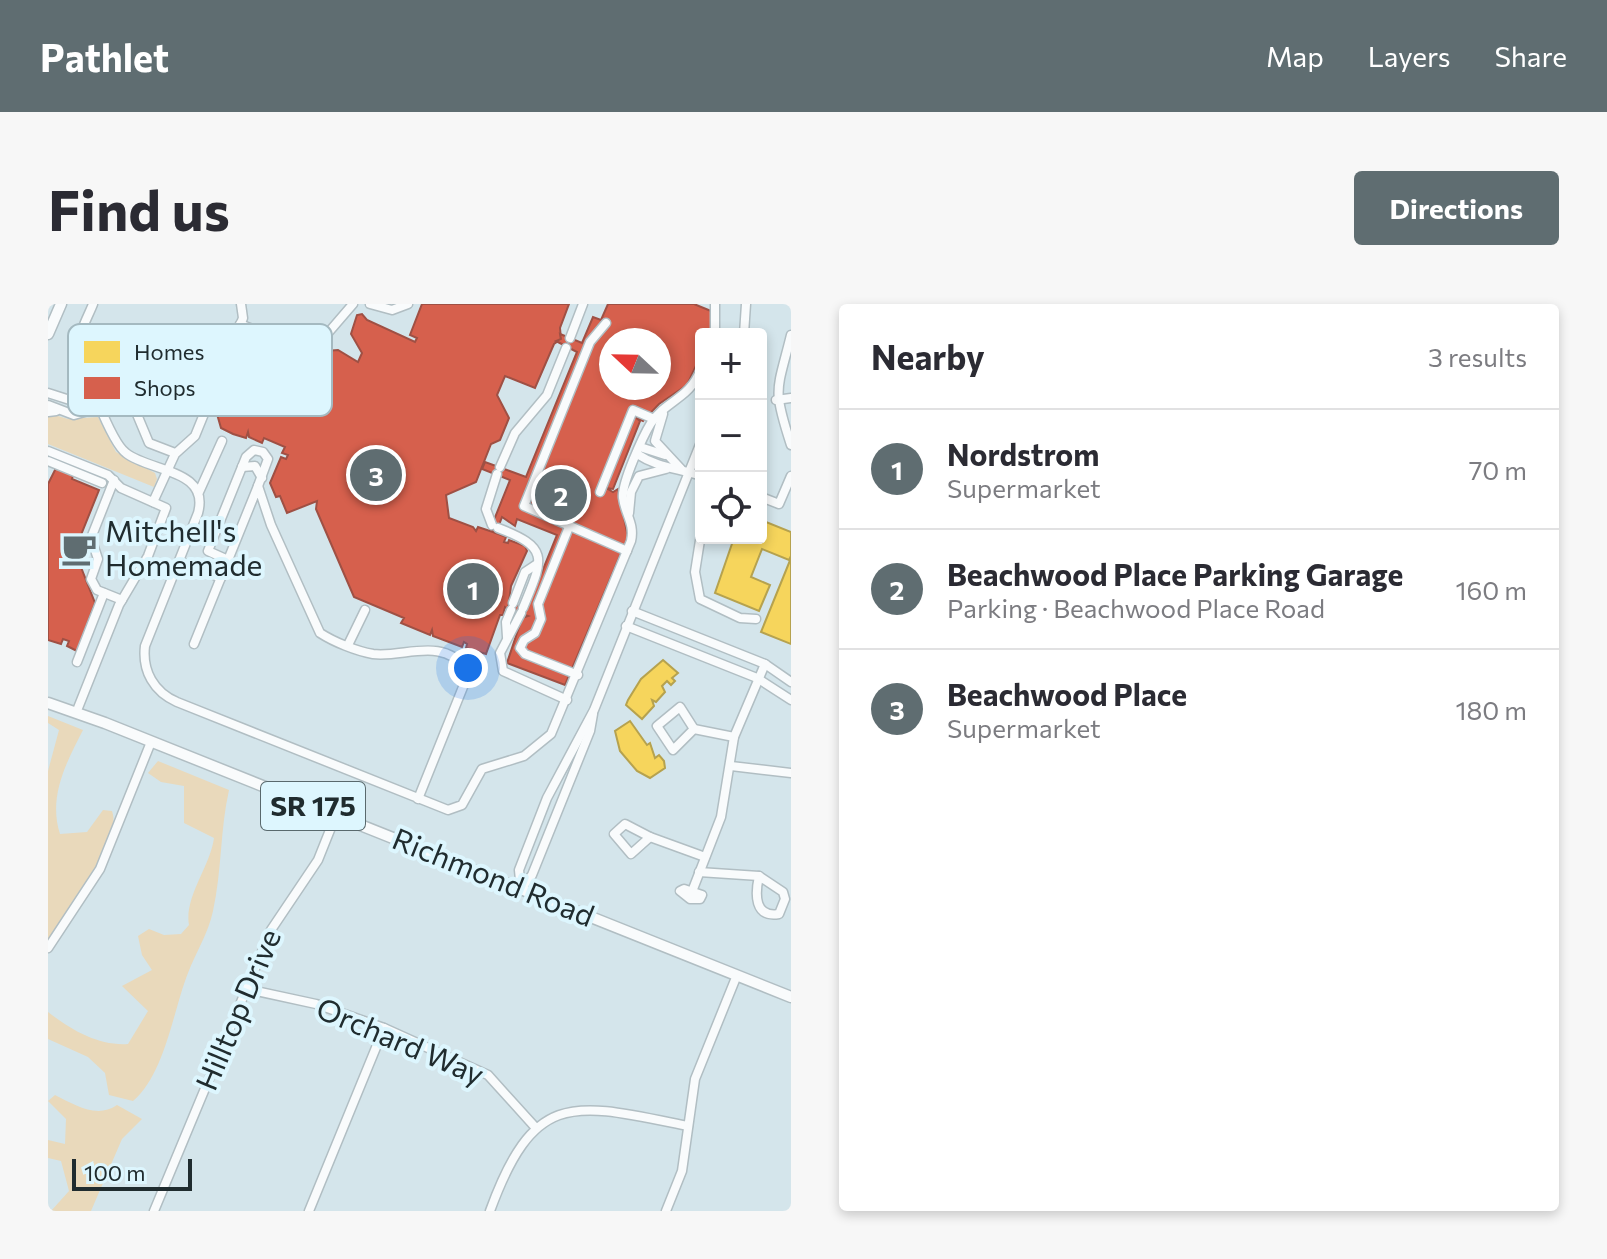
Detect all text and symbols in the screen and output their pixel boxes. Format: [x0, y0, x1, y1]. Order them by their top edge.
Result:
text: Pathlet [40, 33, 169, 80]
text: Map [1266, 39, 1324, 73]
text: Layers [1368, 39, 1450, 73]
text: Share [1494, 39, 1567, 73]
button: Directions [1354, 171, 1559, 245]
text: Find us [48, 174, 230, 243]
legend [68, 324, 332, 416]
north arrow [599, 328, 671, 400]
map controls [695, 328, 767, 544]
button: + [695, 328, 767, 400]
text: Nearby [871, 335, 985, 377]
text: Homes [134, 338, 204, 365]
text: 3 results [1428, 341, 1527, 372]
text: Shops [134, 374, 195, 401]
button: − [695, 400, 767, 472]
text: Nordstrom [947, 435, 1099, 472]
pin: 3 [350, 445, 402, 505]
text: 1 [891, 454, 903, 485]
text: 70 m [1469, 454, 1527, 485]
pin: 2 [535, 465, 587, 525]
button: locate [695, 472, 767, 544]
text: Supermarket [947, 472, 1101, 503]
place label: Mitchell's Homemade [105, 511, 262, 582]
cafe icon: Mitchell's Homemade [60, 530, 98, 568]
text: Beachwood Place Parking Garage [947, 555, 1403, 592]
pin: 1 [447, 559, 499, 619]
text: 2 [890, 574, 904, 605]
text: 160 m [1455, 574, 1527, 605]
text: Parking · Beachwood Place Road [947, 592, 1325, 623]
your location [448, 648, 488, 688]
text: Beachwood Place [947, 675, 1187, 712]
text: 3 [889, 694, 905, 725]
text: 180 m [1455, 694, 1527, 725]
text: Supermarket [947, 712, 1101, 743]
road number: SR 175 [261, 782, 365, 830]
street label: Richmond Road [388, 818, 600, 933]
street label: Hilltop Drive [186, 923, 287, 1095]
street label: Orchard Way [312, 988, 490, 1092]
scale bar [72, 1155, 192, 1191]
text: 100 m [84, 1159, 146, 1186]

